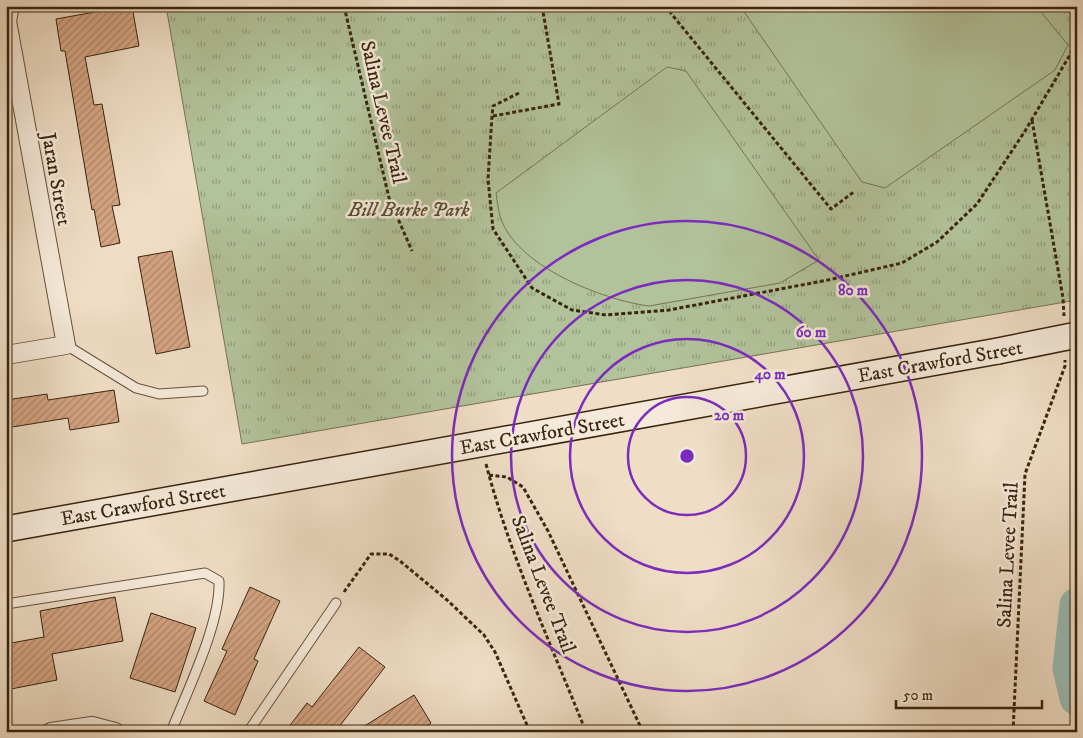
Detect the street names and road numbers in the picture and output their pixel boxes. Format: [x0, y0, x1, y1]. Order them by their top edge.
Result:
street label: Salina Levee Trail [354, 38, 411, 186]
street label: Jaran Street [35, 129, 76, 228]
street label: East Crawford Street [856, 336, 1025, 389]
street label: East Crawford Street [458, 408, 627, 461]
street label: East Crawford Street [59, 479, 228, 532]
street label: Salina Levee Trail [992, 482, 1025, 629]
street label: Salina Levee Trail [505, 512, 580, 657]

